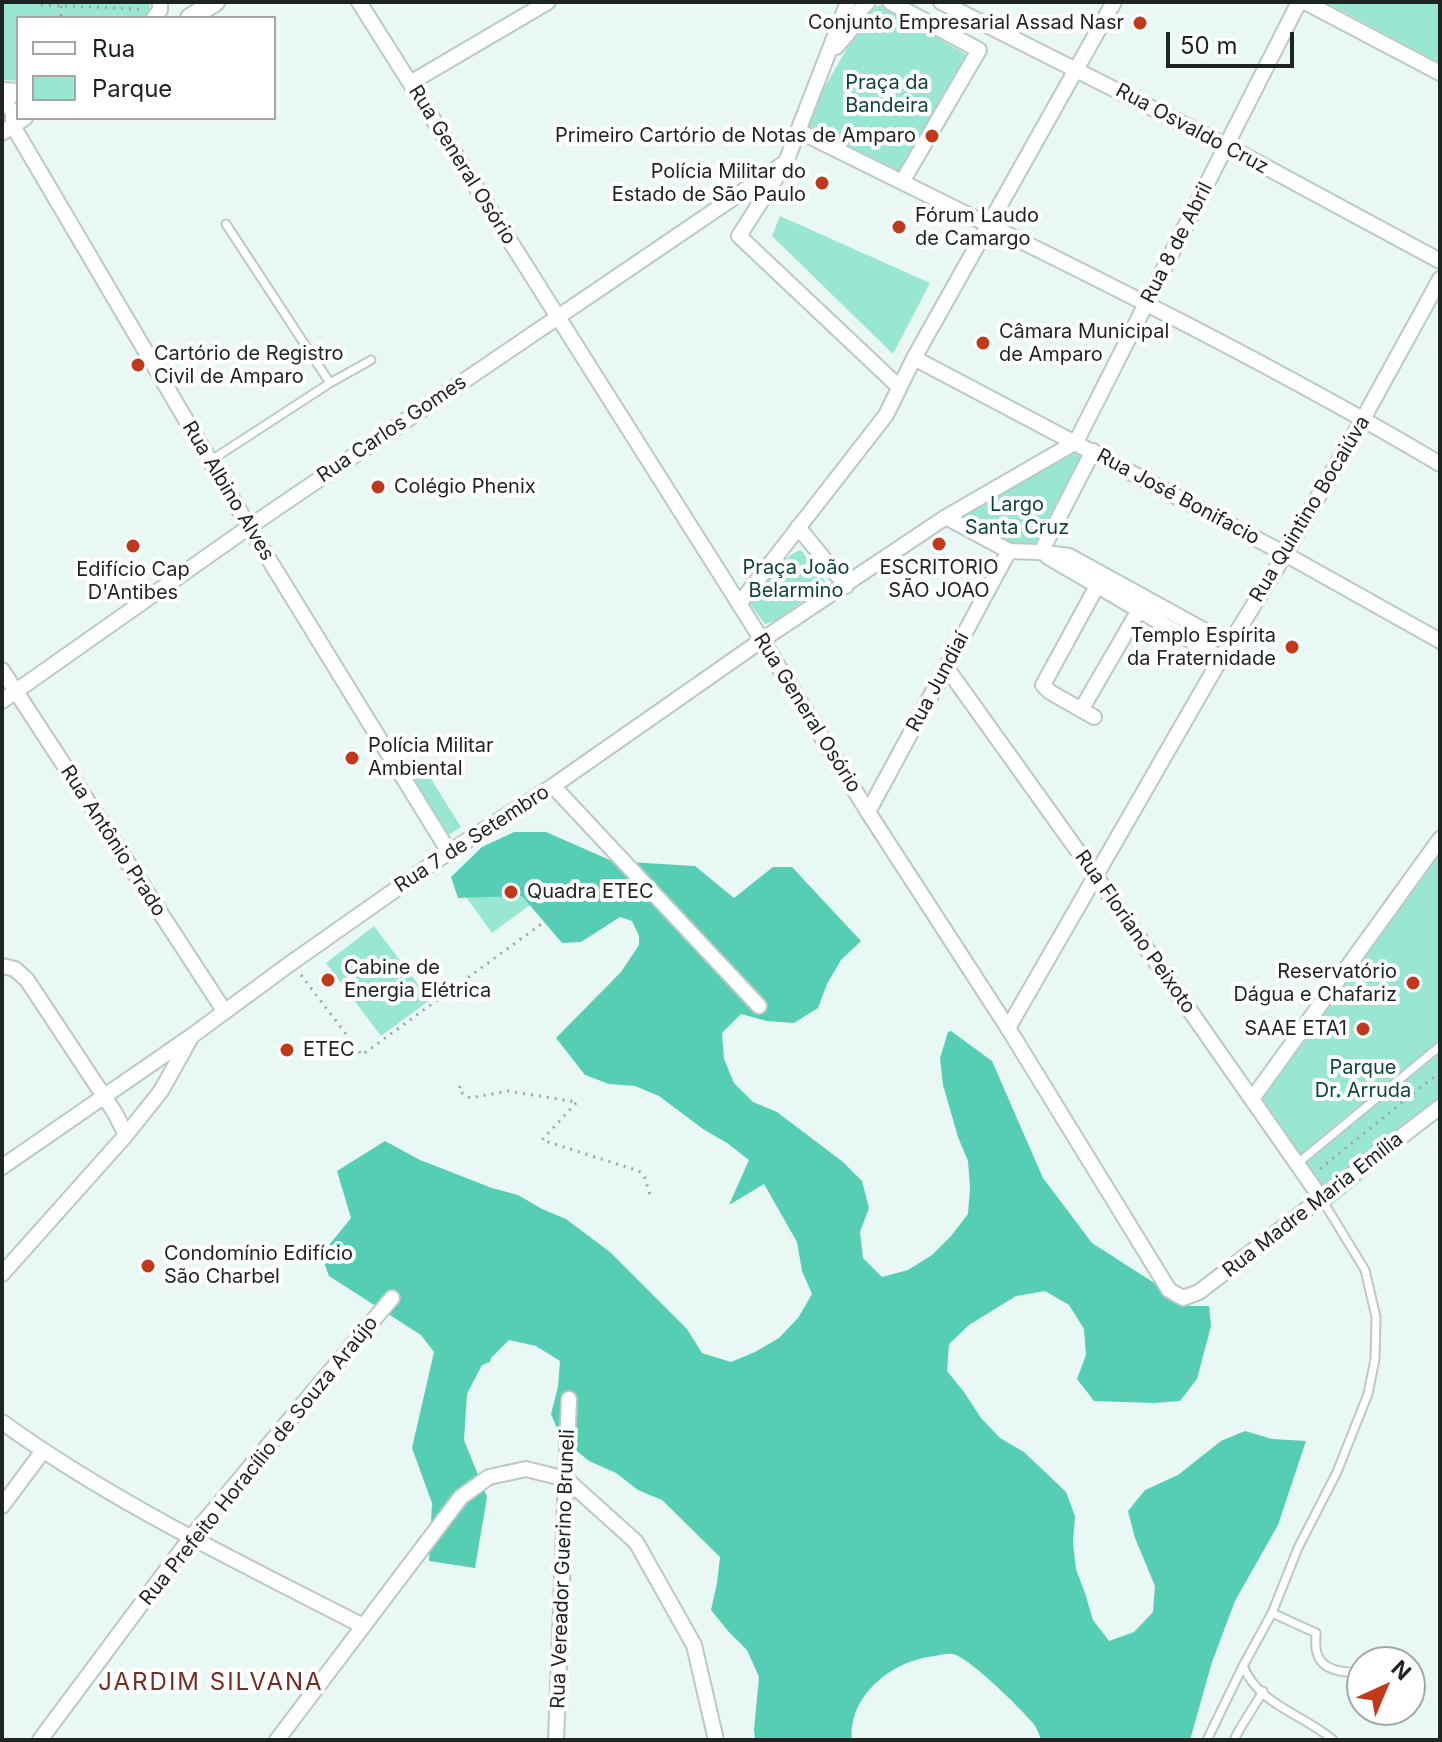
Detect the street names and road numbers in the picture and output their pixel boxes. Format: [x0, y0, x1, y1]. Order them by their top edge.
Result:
street label: Rua Osvaldo Cruz [1112, 79, 1272, 179]
street label: Rua General Osório [403, 81, 521, 249]
street label: Rua 8 de Abril [1136, 178, 1218, 308]
street label: Rua Carlos Gomes [313, 370, 471, 488]
street label: Rua Quintino Bocaiúva [1245, 411, 1375, 607]
street label: Rua Albino Alves [177, 417, 279, 565]
street label: Rua José Bonifacio [1092, 444, 1264, 550]
street label: Rua Jundiaí [902, 628, 974, 736]
street label: Rua General Osório [748, 629, 866, 797]
street label: Rua Antônio Prado [55, 761, 171, 921]
street label: Rua 7 de Setembro [390, 780, 554, 898]
street label: Rua Floriano Peixoto [1070, 846, 1200, 1018]
street label: Rua Madre Maria Emília [1218, 1127, 1408, 1283]
street label: Rua Prefeito Horacílio de Souza Araújo [135, 1312, 383, 1610]
street label: Rua Vereador Guerino Bruneli [546, 1429, 580, 1709]

